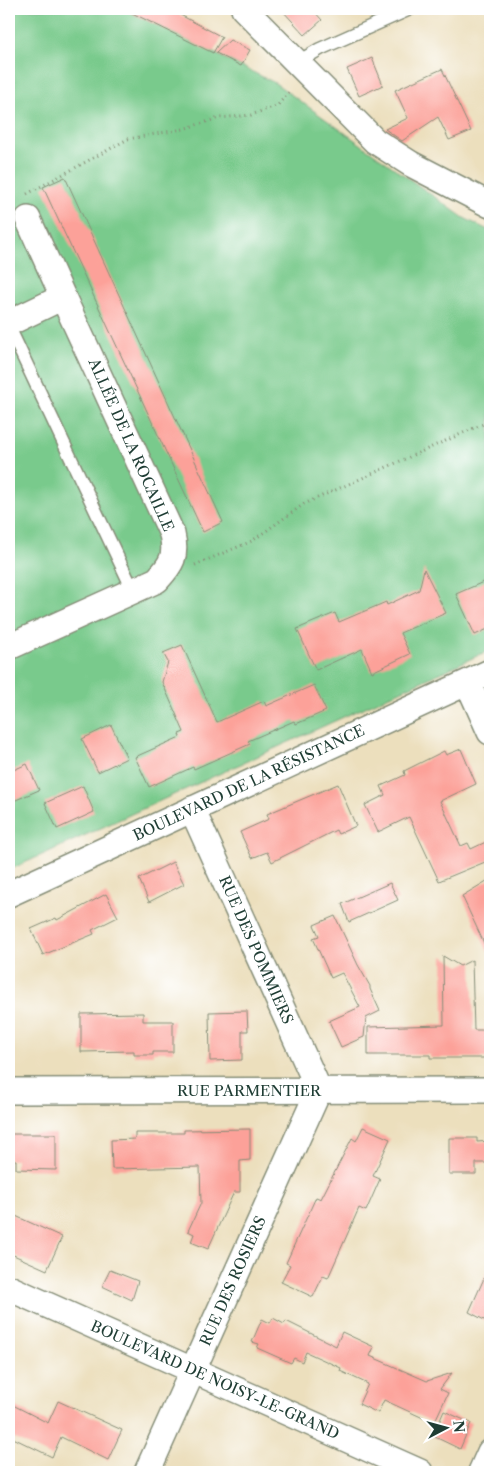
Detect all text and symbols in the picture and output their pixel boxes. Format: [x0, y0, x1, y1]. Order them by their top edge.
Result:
street label: ALLÉE DE LA ROCAILLE [84, 354, 178, 534]
street label: BOULEVARD DE LA RÉSISTANCE [130, 720, 368, 845]
street label: RUE DES POMMIERS [215, 873, 298, 1027]
street label: RUE PARMENTIER [177, 1081, 322, 1100]
street label: RUE DES ROSIERS [195, 1213, 270, 1349]
street label: BOULEVARD DE NOISY-LE-GRAND [88, 1316, 342, 1443]
north arrow [422, 1404, 472, 1454]
text: N [449, 1420, 469, 1434]

